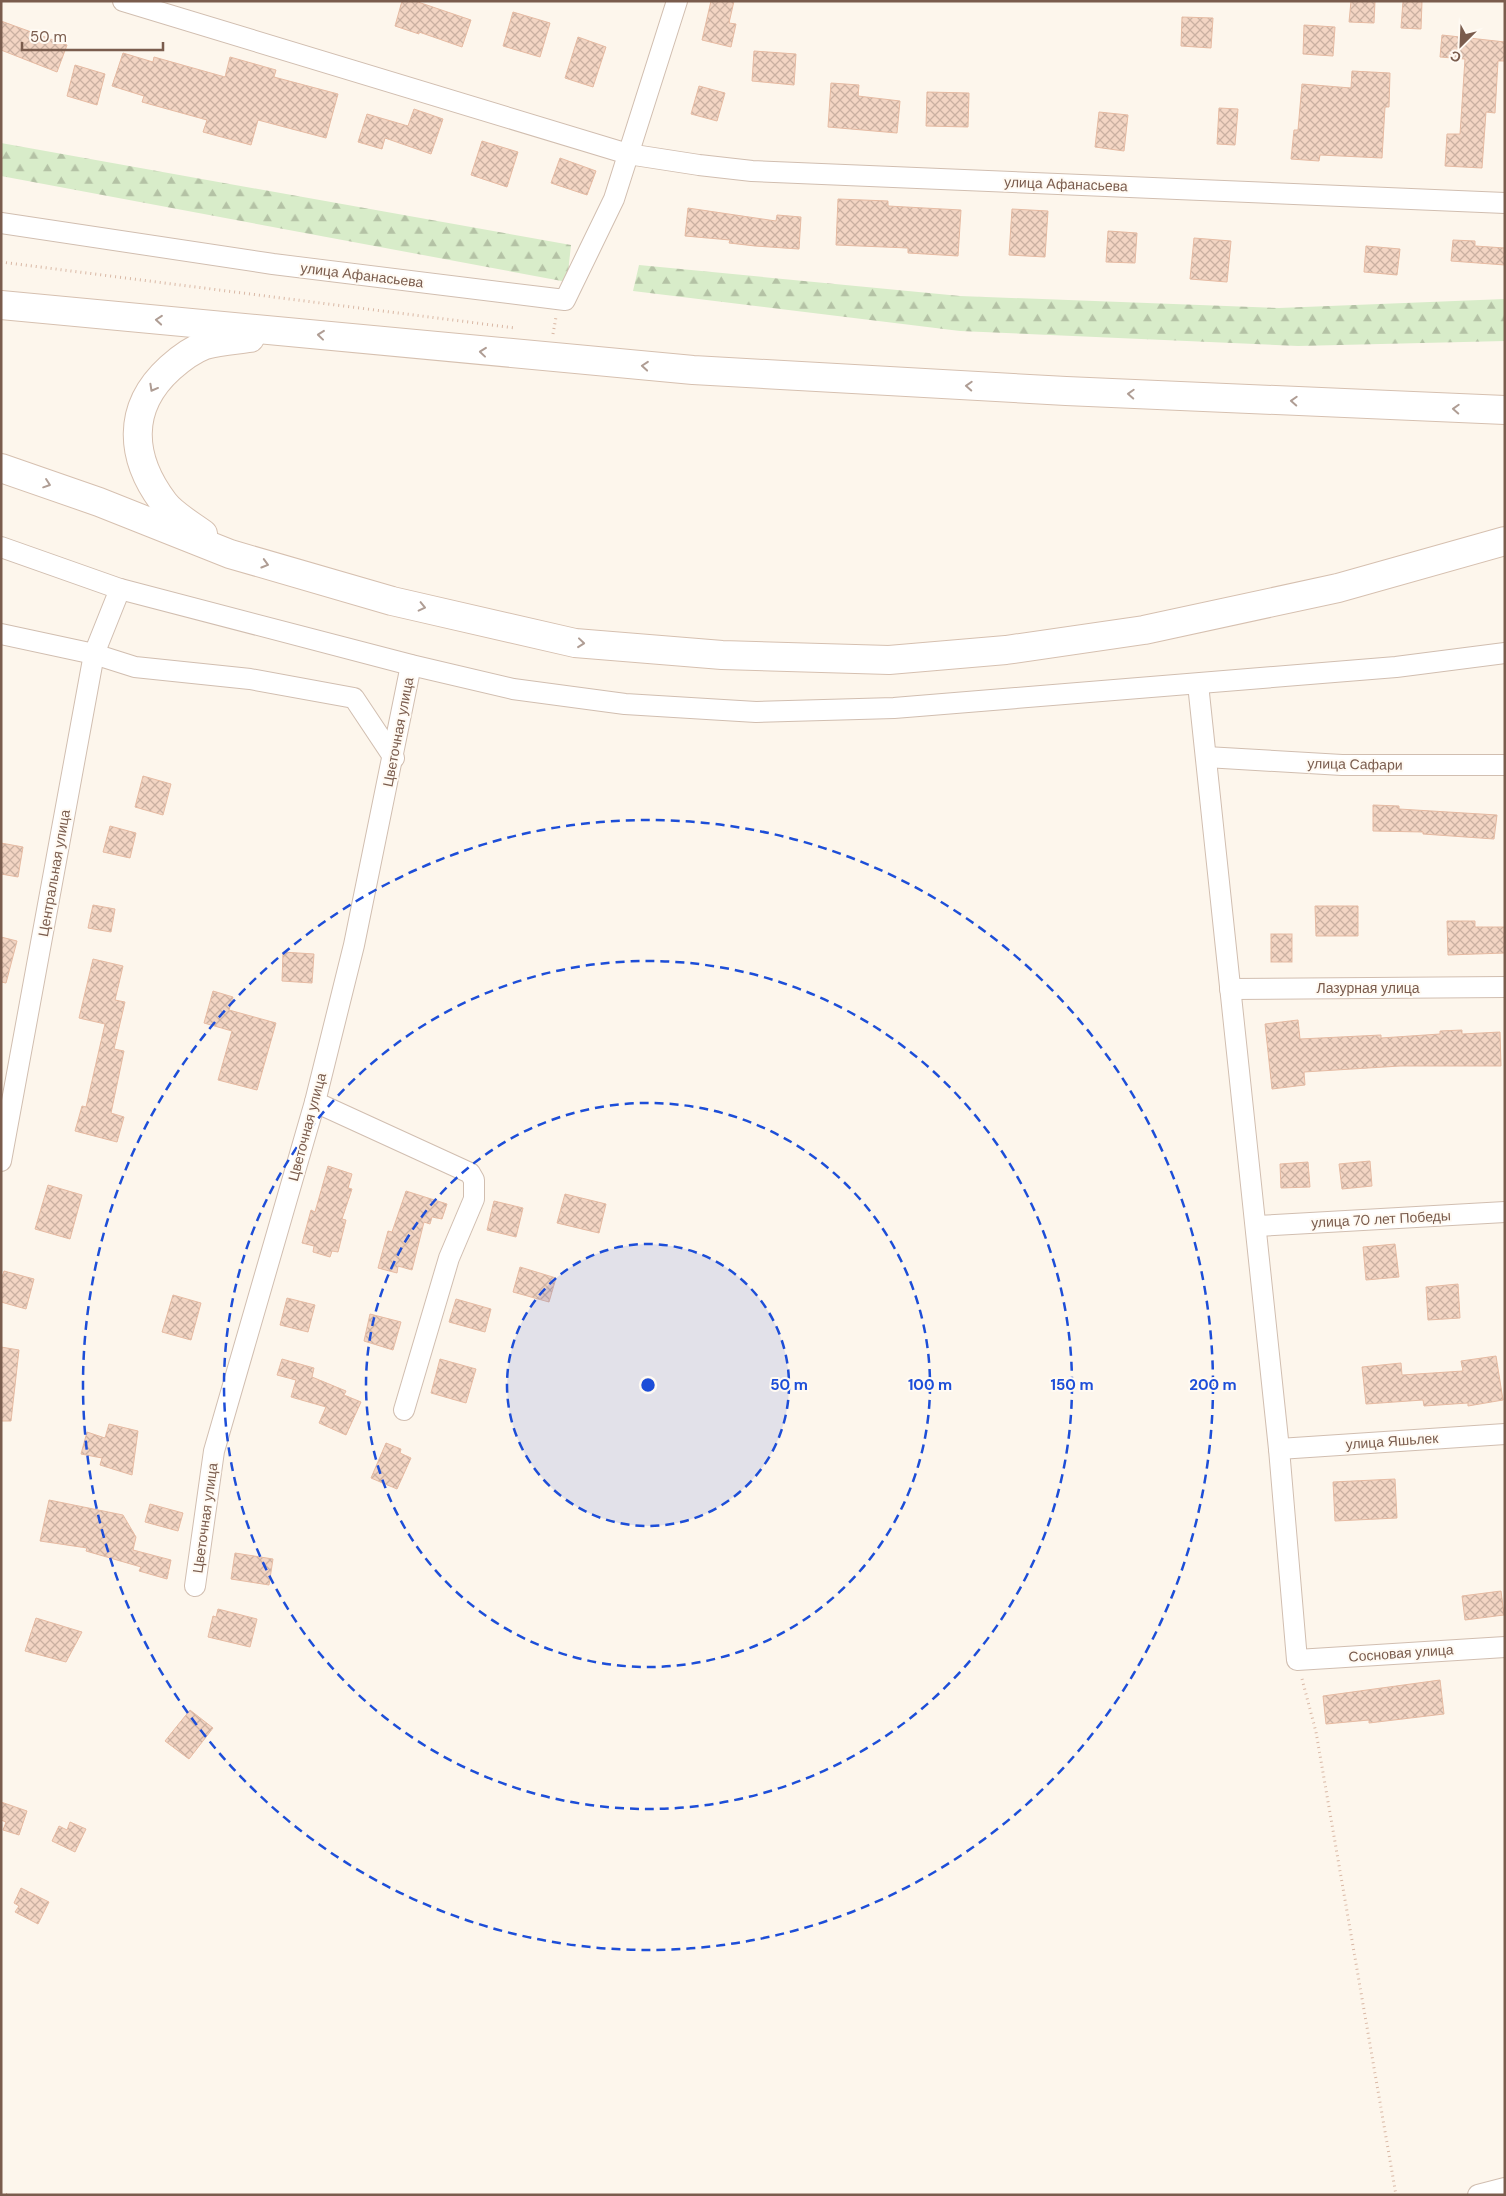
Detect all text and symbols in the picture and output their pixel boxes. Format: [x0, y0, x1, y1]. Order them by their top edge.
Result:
scale bar [22, 20, 164, 52]
north arrow [1436, 20, 1486, 70]
text: 50 m [30, 27, 67, 47]
text: С [1447, 47, 1464, 67]
street label: улица Афанасьева [1004, 173, 1128, 195]
street label: улица Афанасьева [300, 259, 425, 291]
one-way arrow [155, 314, 163, 325]
one-way arrow [317, 330, 325, 341]
one-way arrow [478, 347, 486, 358]
one-way arrow [640, 361, 648, 372]
one-way arrow [965, 380, 973, 391]
one-way arrow [149, 383, 159, 392]
one-way arrow [1127, 389, 1135, 399]
one-way arrow [1289, 396, 1297, 407]
one-way arrow [1452, 403, 1460, 414]
one-way arrow [43, 478, 51, 488]
one-way arrow [261, 559, 269, 569]
one-way arrow [418, 602, 427, 612]
one-way arrow [577, 637, 585, 648]
street label: Цветочная улица [379, 675, 417, 788]
street label: улица Сафари [1307, 754, 1403, 774]
street label: Центральная улица [34, 808, 74, 938]
street label: Лазурная улица [1316, 979, 1420, 997]
street label: Цветочная улица [284, 1071, 330, 1183]
street label: улица 70 лет Победы [1311, 1206, 1451, 1232]
text: 50 m [770, 1375, 808, 1395]
text: 100 m [908, 1375, 952, 1395]
text: 150 m [1051, 1375, 1094, 1395]
text: 200 m [1189, 1375, 1237, 1395]
centre of rings [639, 1376, 657, 1394]
street label: улица Яшьлек [1345, 1429, 1440, 1453]
street label: Цветочная улица [188, 1461, 222, 1574]
street label: Сосновая улица [1348, 1640, 1454, 1666]

